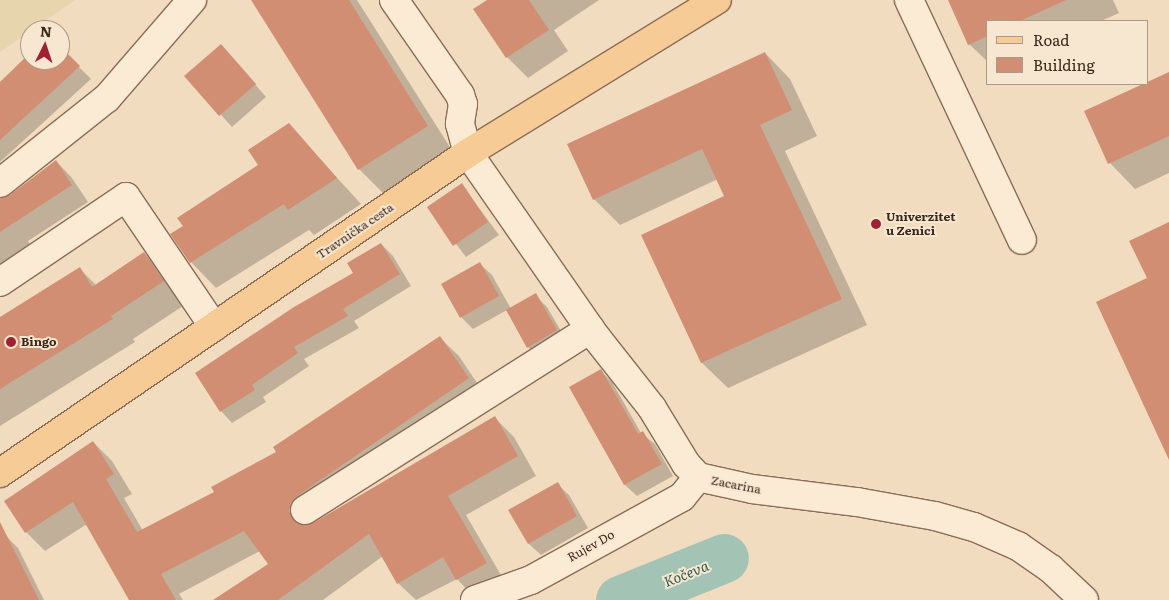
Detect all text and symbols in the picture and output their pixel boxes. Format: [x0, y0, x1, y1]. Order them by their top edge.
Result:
north arrow [20, 20, 70, 70]
legend [986, 20, 1149, 85]
text: N [39, 21, 53, 41]
text: Road [1033, 28, 1069, 51]
text: Building [1033, 53, 1095, 76]
street label: Travnička cesta [314, 200, 396, 262]
place label: Univerzitet u Zenici [886, 210, 955, 238]
marker: Univerzitet u Zenici [870, 218, 882, 230]
place label: Bingo [21, 335, 56, 349]
marker: Bingo [5, 336, 17, 348]
street label: Zacarina [710, 473, 762, 497]
street label: Rujev Do [565, 527, 617, 565]
water label: Kočeva [661, 556, 711, 590]

